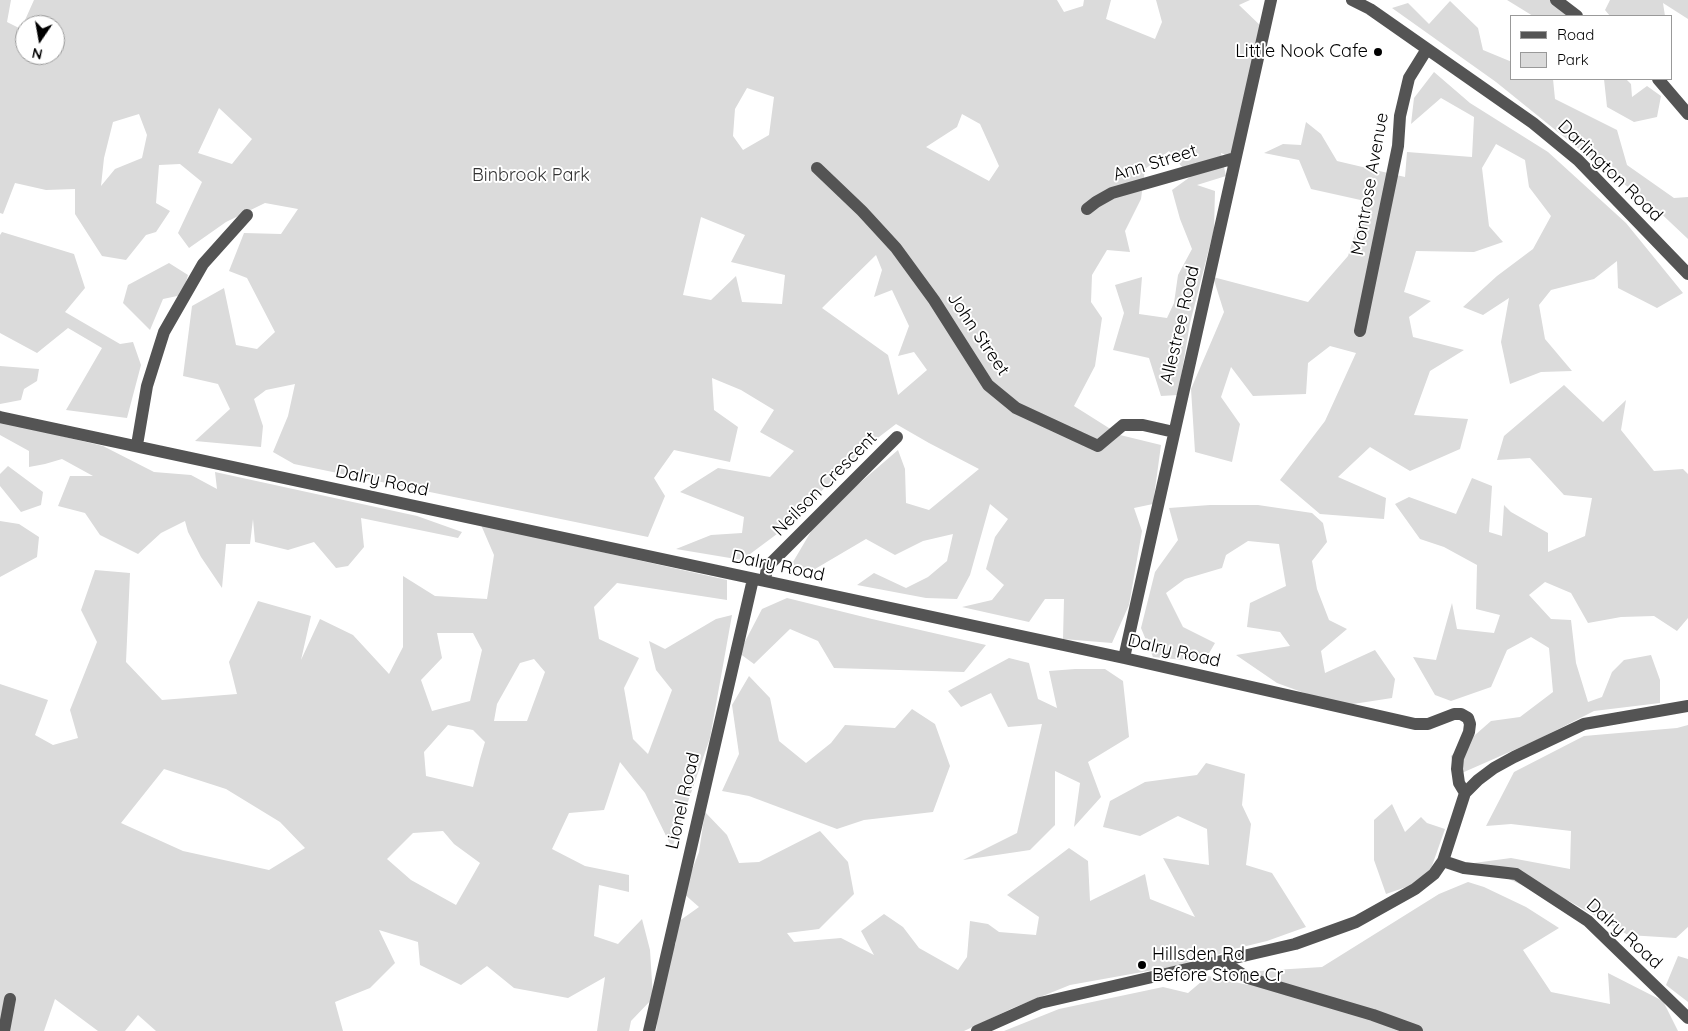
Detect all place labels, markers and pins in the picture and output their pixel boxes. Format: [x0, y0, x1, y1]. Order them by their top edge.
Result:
place label: Little Nook Cafe [1235, 41, 1368, 63]
marker: Little Nook Cafe [1372, 46, 1384, 58]
place label: Hillsden Rd Before Stone Cr [1152, 944, 1283, 986]
marker: Hillsden Rd Before Stone Cr [1136, 959, 1148, 971]

